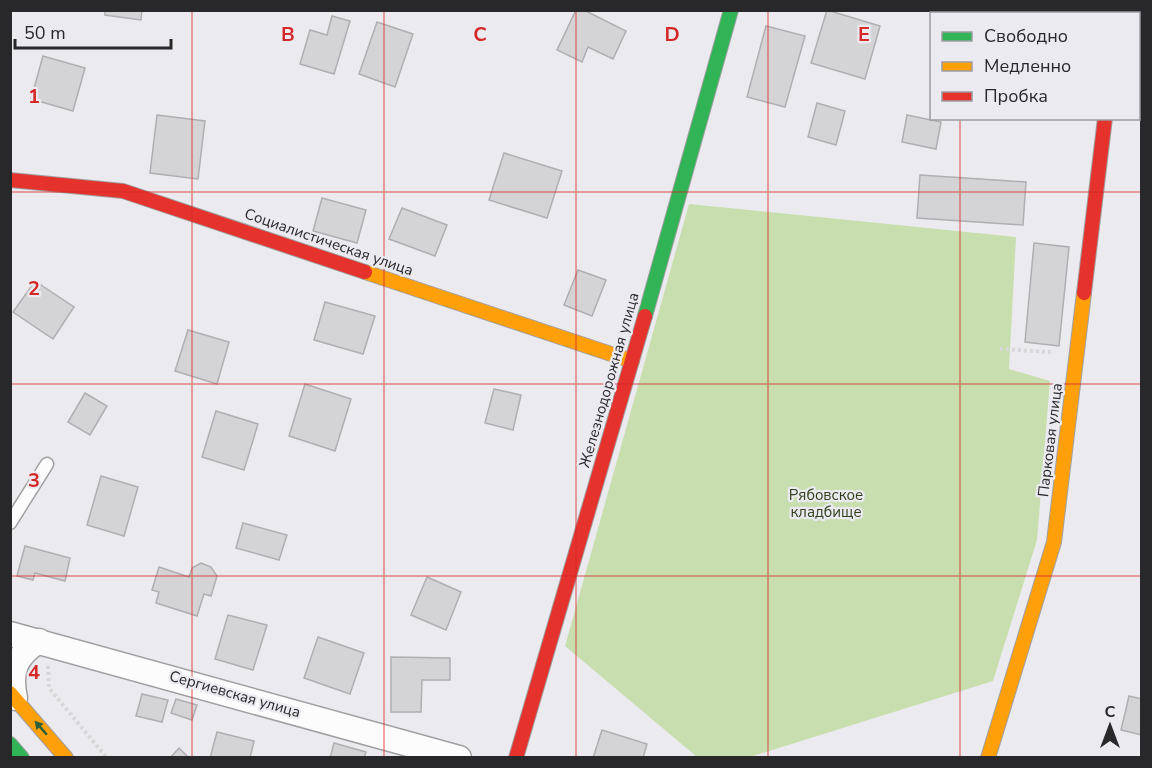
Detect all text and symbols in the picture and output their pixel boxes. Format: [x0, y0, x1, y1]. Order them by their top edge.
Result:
scale bar [15, 12, 171, 50]
legend [930, 12, 1140, 120]
text: 50 m [24, 21, 66, 45]
text: B [281, 21, 295, 48]
text: C [473, 21, 487, 48]
text: D [664, 21, 680, 48]
text: E [858, 21, 870, 48]
text: Свободно [984, 24, 1068, 48]
text: Медленно [984, 54, 1071, 78]
text: 1 [28, 83, 40, 110]
text: Пробка [984, 84, 1048, 108]
street label: Социалистическая улица [242, 204, 416, 280]
text: 2 [28, 275, 40, 302]
street label: Железнодорожная улица [574, 290, 644, 470]
street label: Парковая улица [1033, 382, 1067, 498]
text: 3 [28, 467, 40, 494]
park label: Рябовское кладбище [789, 485, 863, 522]
text: 4 [28, 659, 40, 686]
street label: Сергиевская улица [167, 666, 303, 722]
north arrow [1080, 696, 1140, 756]
text: С [1105, 701, 1116, 723]
one-way arrow [34, 720, 47, 736]

